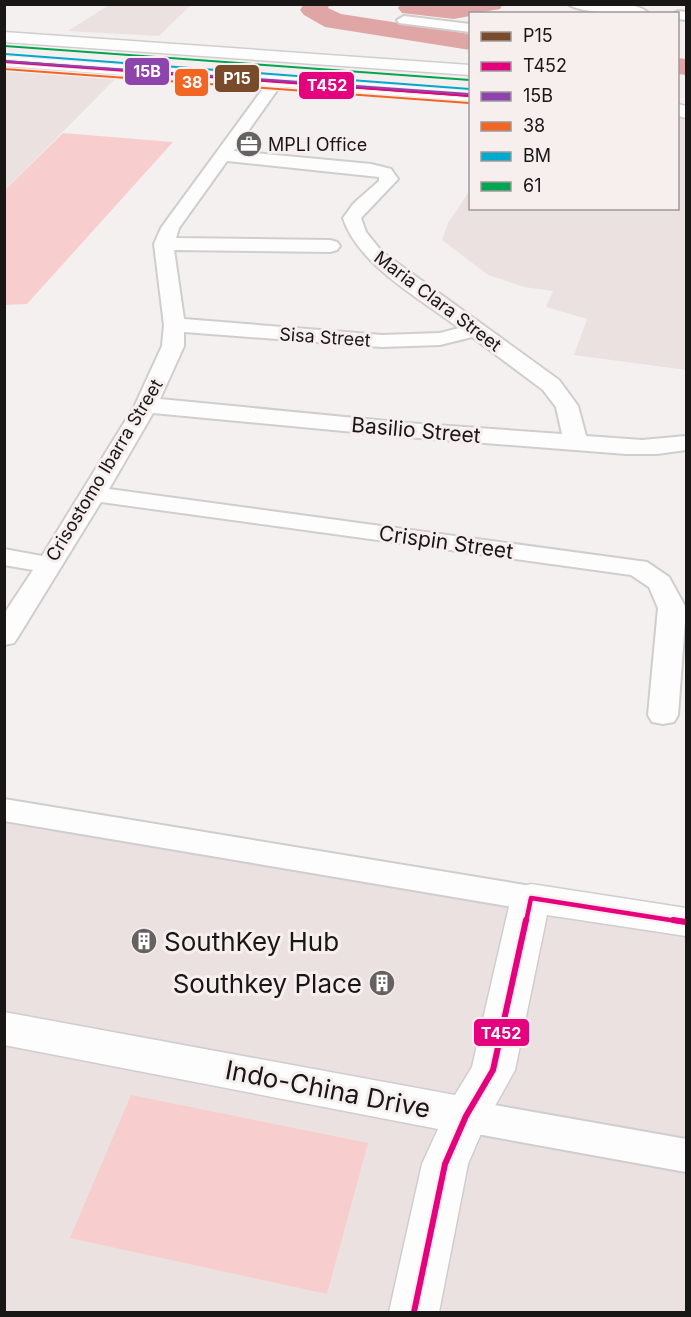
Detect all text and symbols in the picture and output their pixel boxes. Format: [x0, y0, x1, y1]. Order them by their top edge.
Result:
legend [469, 12, 679, 210]
text: P15 [523, 25, 553, 46]
text: T452 [523, 55, 567, 76]
line badge: 15B [124, 57, 170, 86]
text: 15B [133, 61, 161, 81]
line badge: P15 [214, 64, 260, 93]
line badge: 38 [174, 68, 209, 97]
text: P15 [223, 68, 251, 88]
line badge: T452 [298, 71, 355, 100]
text: 38 [182, 72, 202, 92]
text: T452 [307, 75, 347, 95]
text: 15B [523, 85, 553, 106]
text: 38 [523, 115, 545, 136]
office icon: MPLI Office [234, 129, 264, 159]
place label: MPLI Office [268, 134, 367, 155]
text: BM [523, 145, 551, 166]
text: 61 [523, 175, 541, 196]
street label: Maria Clara Street [370, 246, 506, 356]
street label: Sisa Street [279, 323, 371, 351]
street label: Crisostomo Ibarra Street [41, 375, 167, 565]
street label: Basilio Street [350, 412, 482, 448]
street label: Crispin Street [377, 520, 515, 564]
building icon: SouthKey Hub [129, 926, 159, 956]
place label: SouthKey Hub [164, 926, 339, 957]
place label: Southkey Place [173, 968, 362, 999]
building icon: Southkey Place [367, 968, 397, 998]
line badge: T452 [473, 1018, 530, 1047]
text: T452 [481, 1023, 521, 1043]
street label: Indo-China Drive [223, 1054, 433, 1124]

